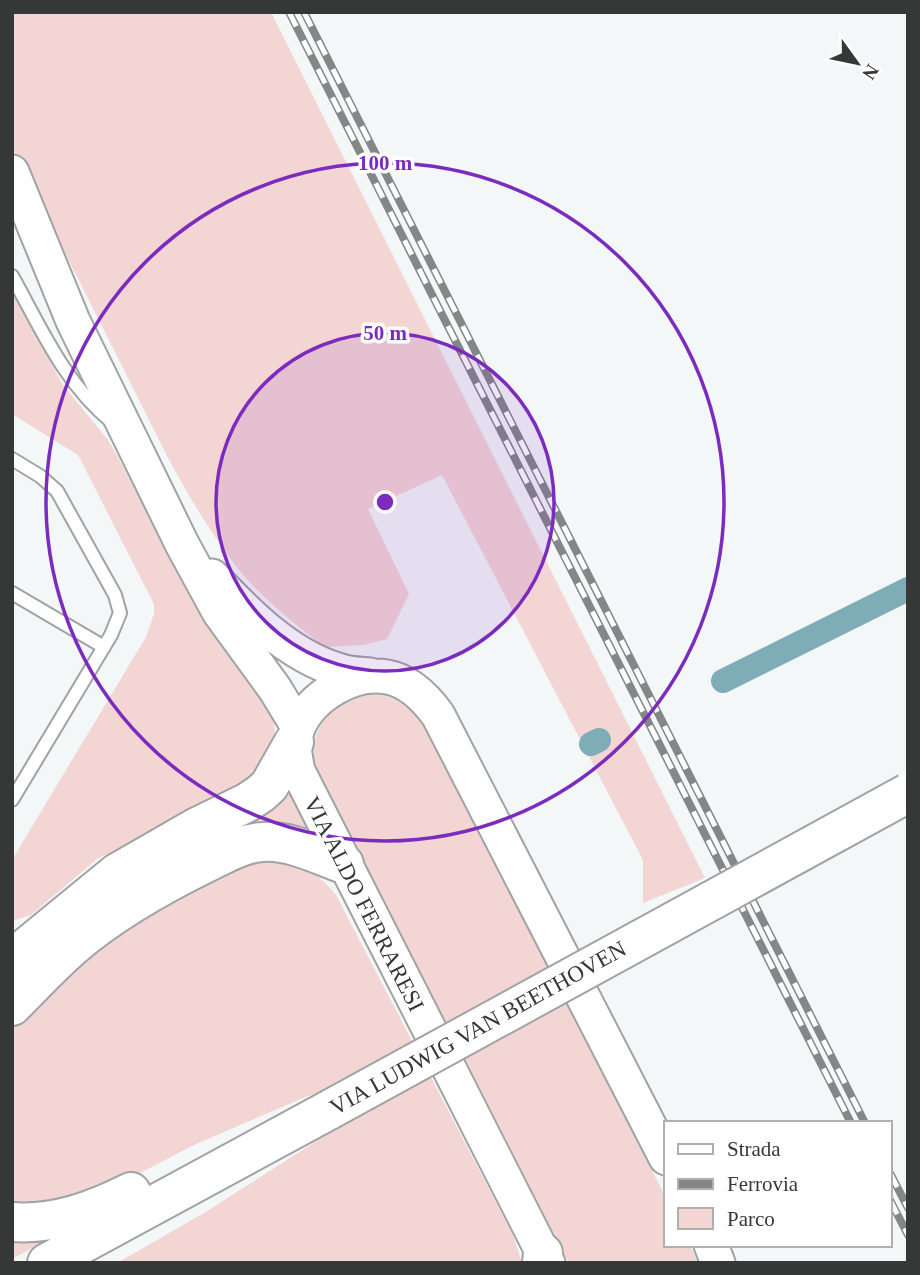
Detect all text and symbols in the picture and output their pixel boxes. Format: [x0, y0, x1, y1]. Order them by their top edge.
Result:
north arrow [822, 28, 892, 98]
text: N [858, 61, 883, 84]
text: 100 m [358, 151, 413, 175]
text: 50 m [363, 321, 407, 345]
centre of rings [373, 490, 397, 514]
street label: VIA ALDO FERRARESI [299, 792, 429, 1016]
street label: VIA LUDWIG VAN BEETHOVEN [326, 936, 631, 1120]
legend [664, 1121, 892, 1247]
text: Strada [727, 1137, 781, 1161]
text: Ferrovia [727, 1172, 799, 1196]
text: Parco [727, 1207, 775, 1231]

